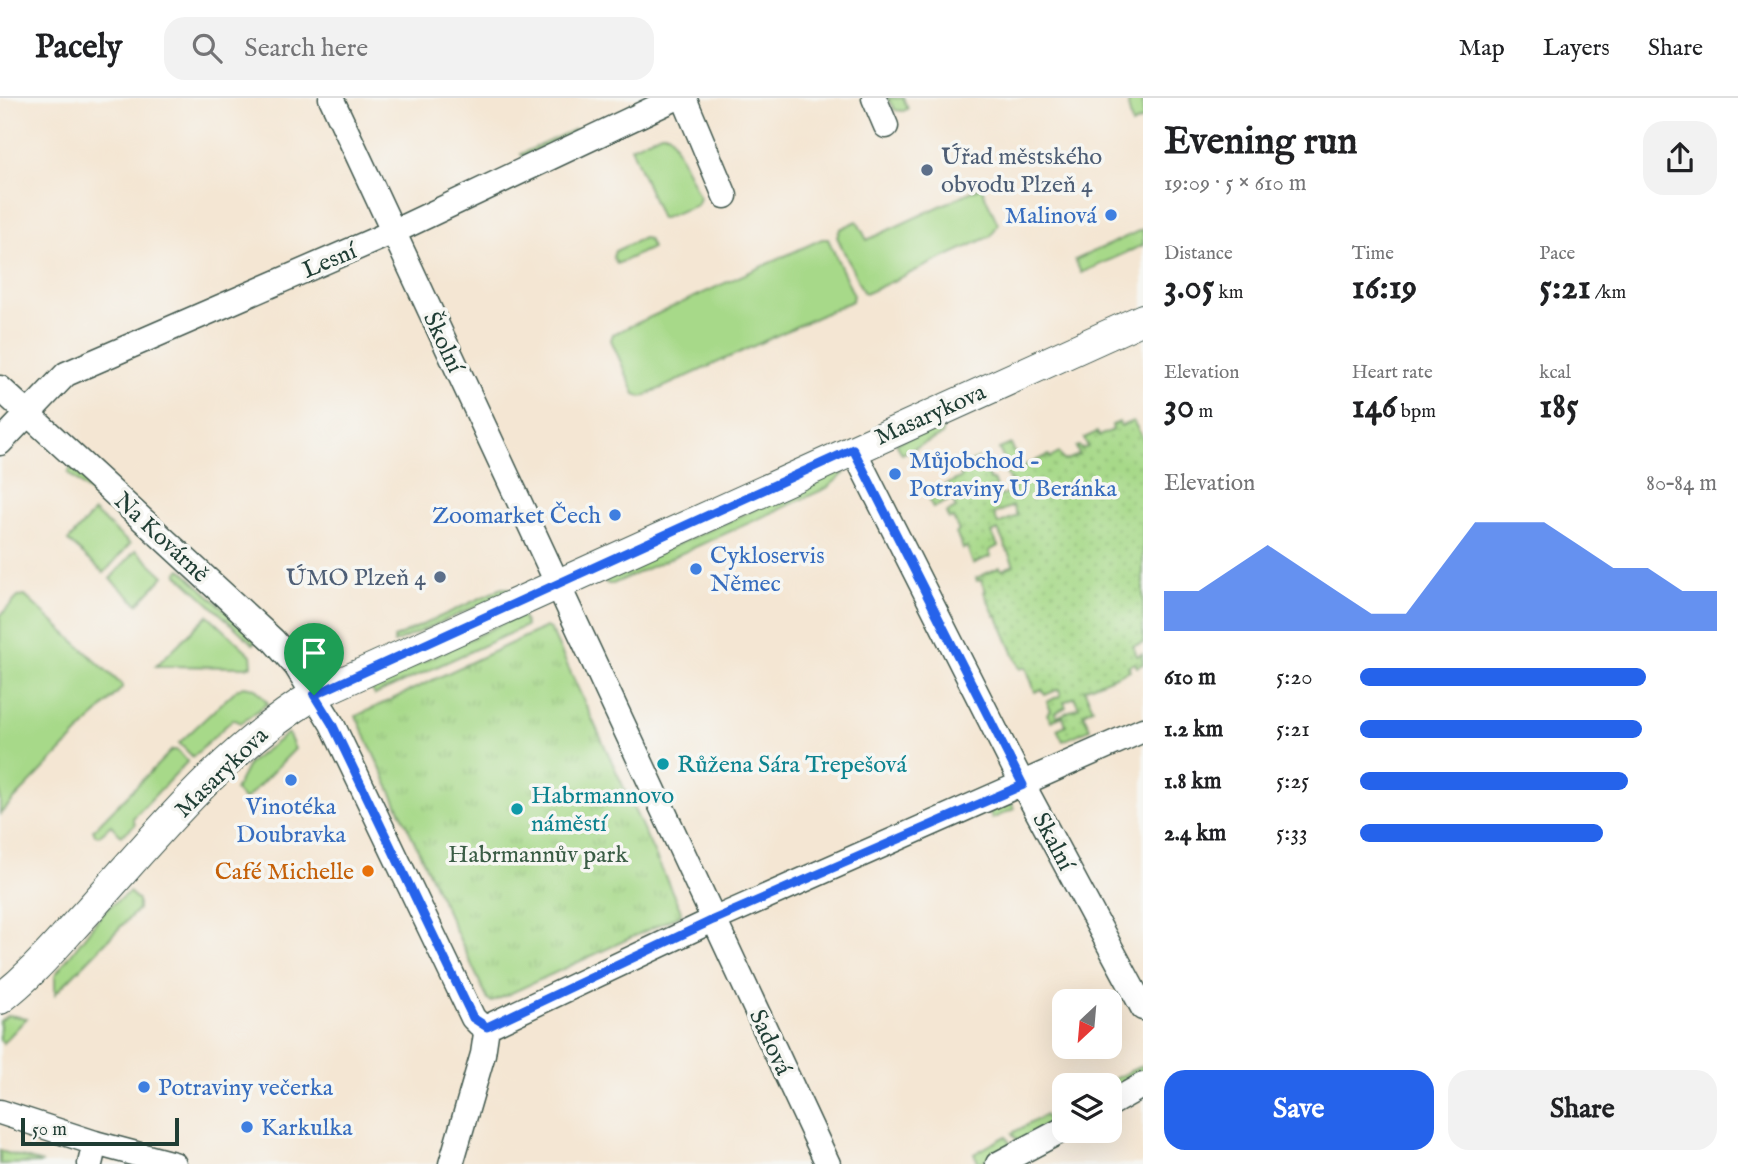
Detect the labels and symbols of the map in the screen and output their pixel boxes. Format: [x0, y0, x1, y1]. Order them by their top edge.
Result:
place label: Úřad městského obvodu Plzeň 4 [941, 142, 1102, 201]
marker: Úřad městského obvodu Plzeň 4 [919, 162, 935, 178]
place label: Malinová [1005, 201, 1098, 232]
marker: Malinová [1103, 207, 1119, 223]
street label: Lesní [298, 236, 363, 287]
street label: Školní [415, 307, 471, 379]
street label: Masarykova [870, 377, 992, 454]
place label: Můjobchod - Potraviny U Beránka [909, 446, 1117, 505]
marker: Můjobchod - Potraviny U Beránka [887, 466, 903, 482]
street label: Na Kovárně [107, 486, 215, 590]
place label: Zoomarket Čech [432, 501, 601, 532]
marker: Zoomarket Čech [607, 507, 623, 523]
place label: Cykloservis Němec [710, 541, 825, 600]
marker: Cykloservis Němec [688, 561, 704, 577]
place label: ÚMO Plzeň 4 [286, 563, 426, 594]
marker: ÚMO Plzeň 4 [432, 569, 448, 585]
pin [284, 623, 344, 695]
street label: Masarykova [169, 720, 276, 825]
place label: Růžena Sára Trepešová [677, 750, 907, 781]
marker: Růžena Sára Trepešová [655, 756, 671, 772]
marker: Vinotéka Doubravka [283, 772, 299, 788]
place label: Habrmannovo náměstí [531, 781, 674, 840]
place label: Vinotéka Doubravka [236, 792, 347, 851]
marker: Habrmannovo náměstí [509, 801, 525, 817]
street label: Skalní [1025, 807, 1081, 877]
park label: Habrmannův park [448, 840, 628, 871]
place label: Café Michelle [215, 857, 354, 888]
marker: Café Michelle [360, 863, 376, 879]
north arrow [1052, 989, 1122, 1059]
street label: Sadová [741, 1005, 799, 1081]
place label: Potraviny večerka [158, 1073, 334, 1104]
marker: Potraviny večerka [136, 1079, 152, 1095]
place label: Karkulka [261, 1113, 353, 1144]
scale bar [21, 1115, 178, 1147]
marker: Karkulka [239, 1119, 255, 1135]

